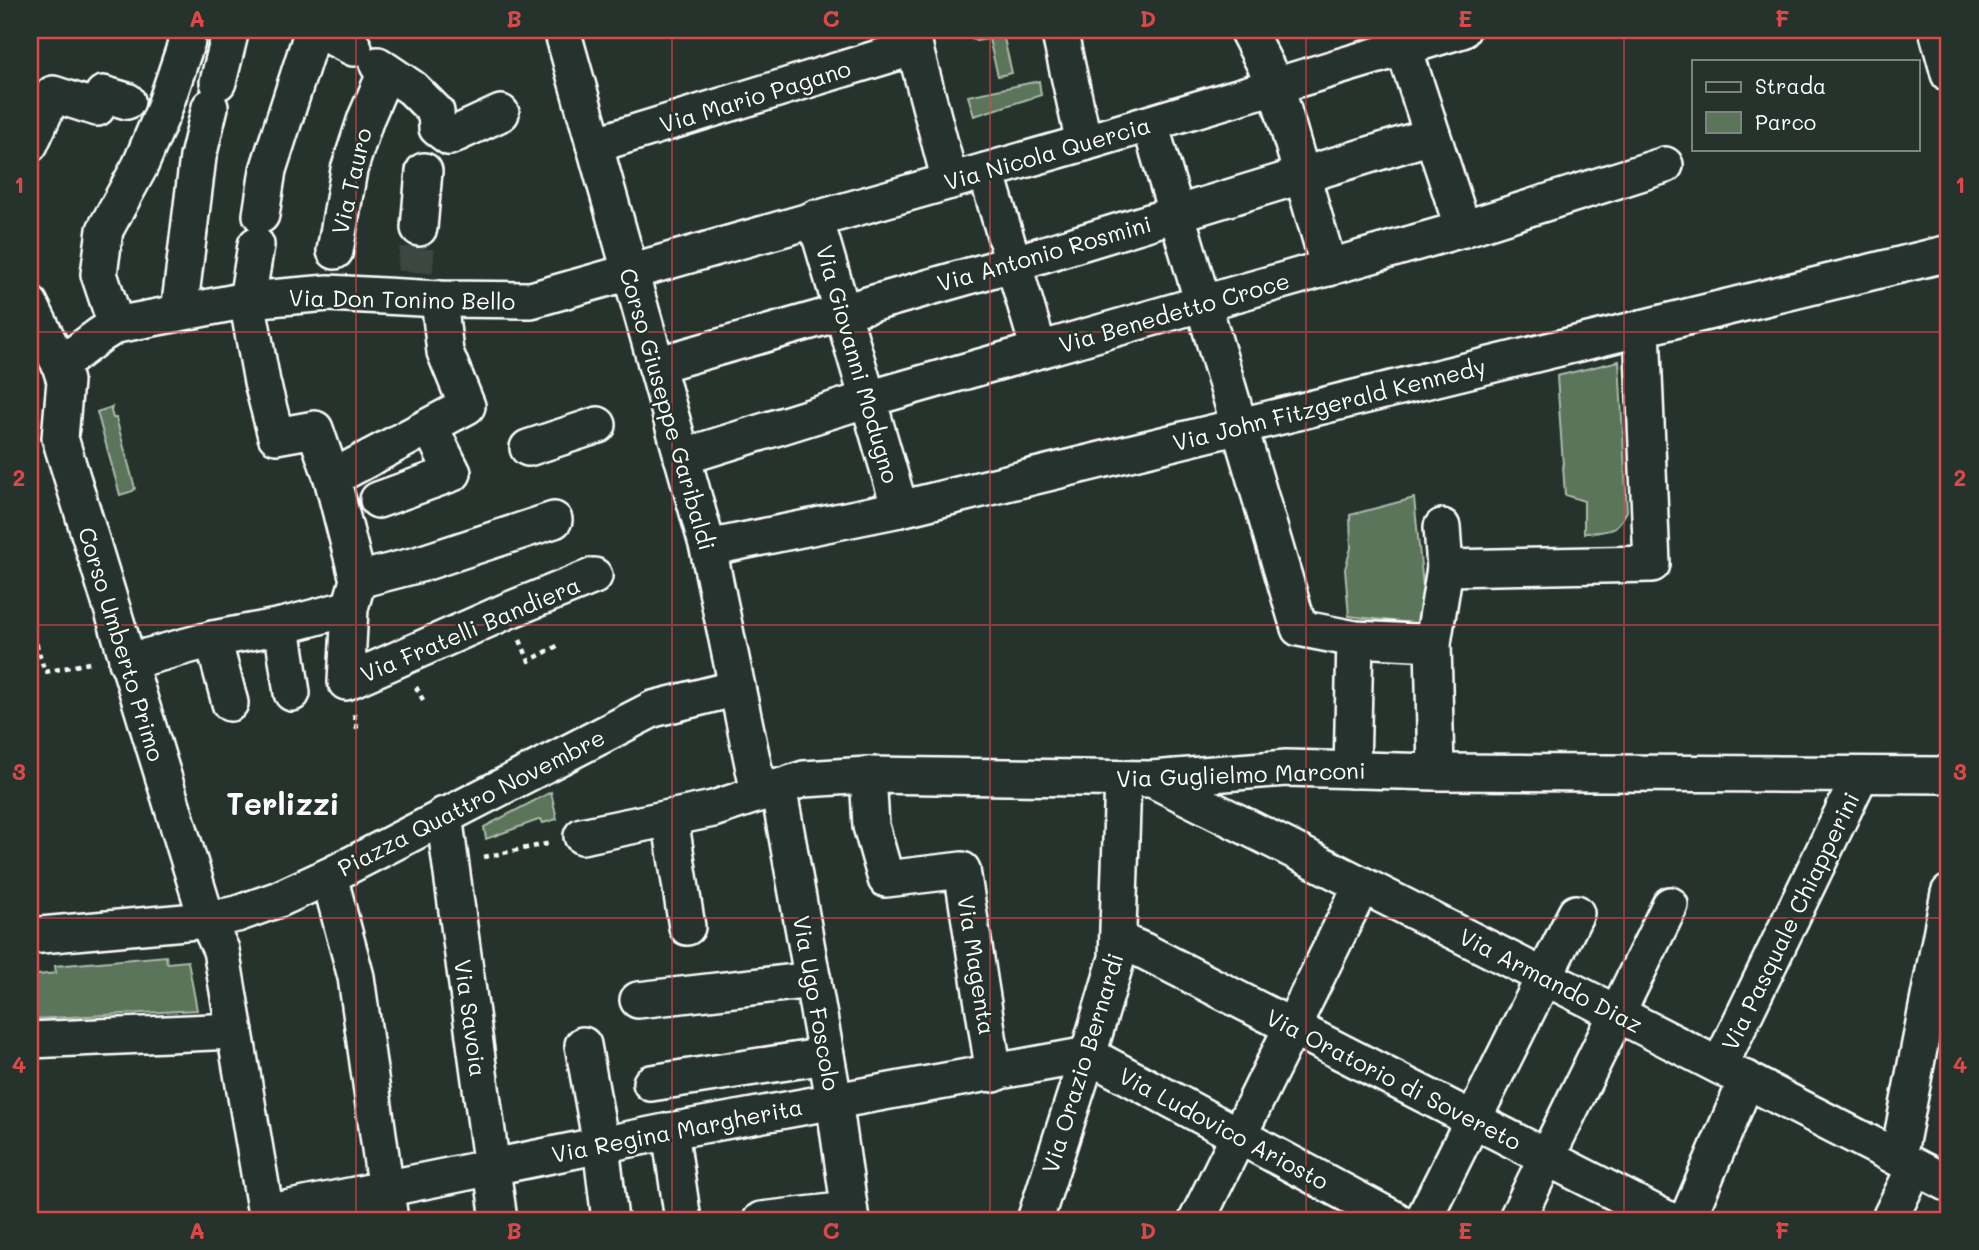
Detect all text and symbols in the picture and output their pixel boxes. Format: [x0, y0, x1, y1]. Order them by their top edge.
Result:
text: A [189, 3, 205, 33]
text: B [506, 3, 522, 33]
text: C [822, 3, 840, 33]
text: D [1140, 3, 1156, 33]
text: E [1458, 3, 1472, 33]
text: F [1775, 3, 1789, 33]
street label: Via Mario Pagano [656, 53, 854, 139]
legend [1692, 60, 1920, 150]
text: Strada [1755, 72, 1826, 99]
text: Parco [1755, 108, 1816, 135]
street label: Via Nicola Quercia [940, 109, 1154, 197]
street label: Via Tauro [324, 125, 378, 237]
text: 1 [14, 169, 24, 199]
text: 1 [1955, 169, 1965, 199]
street label: Via Antonio Rosmini [933, 208, 1155, 298]
street label: Via Giovanni Modugno [810, 241, 906, 487]
street label: Corso Giuseppe Garibaldi [613, 264, 723, 554]
street label: Via Benedetto Croce [1055, 265, 1293, 359]
street label: Via Don Tonino Bello [288, 282, 516, 316]
street label: Via John Fitzgerald Kennedy [1169, 351, 1489, 457]
text: 2 [13, 462, 25, 492]
text: 2 [1954, 462, 1966, 492]
street label: Corso Umberto Primo [72, 523, 172, 765]
street label: Via Fratelli Bandiera [356, 569, 584, 689]
street label: Piazza Quattro Novembre [332, 721, 610, 883]
street label: Via Guglielmo Marconi [1116, 755, 1366, 793]
text: 3 [12, 756, 26, 786]
text: 3 [1953, 756, 1967, 786]
district label: Terlizzi [226, 783, 340, 823]
street label: Via Pasquale Chiapperini [1714, 787, 1866, 1055]
street label: Via Magenta [951, 893, 1003, 1037]
street label: Via Ugo Foscolo [787, 913, 847, 1093]
street label: Via Armando Diaz [1454, 921, 1648, 1039]
street label: Via Orazio Bernardi [1034, 949, 1130, 1177]
street label: Via Savoia [448, 958, 494, 1078]
street label: Via Oratorio di Sovereto [1261, 1002, 1527, 1156]
text: 4 [12, 1049, 26, 1079]
text: 4 [1953, 1049, 1967, 1079]
street label: Via Ludovico Ariosto [1114, 1060, 1334, 1196]
street label: Via Regina Margherita [549, 1091, 805, 1169]
text: A [189, 1215, 205, 1245]
text: B [506, 1215, 522, 1245]
text: C [822, 1215, 840, 1245]
text: D [1140, 1215, 1156, 1245]
text: E [1458, 1215, 1472, 1245]
text: F [1775, 1215, 1789, 1245]

